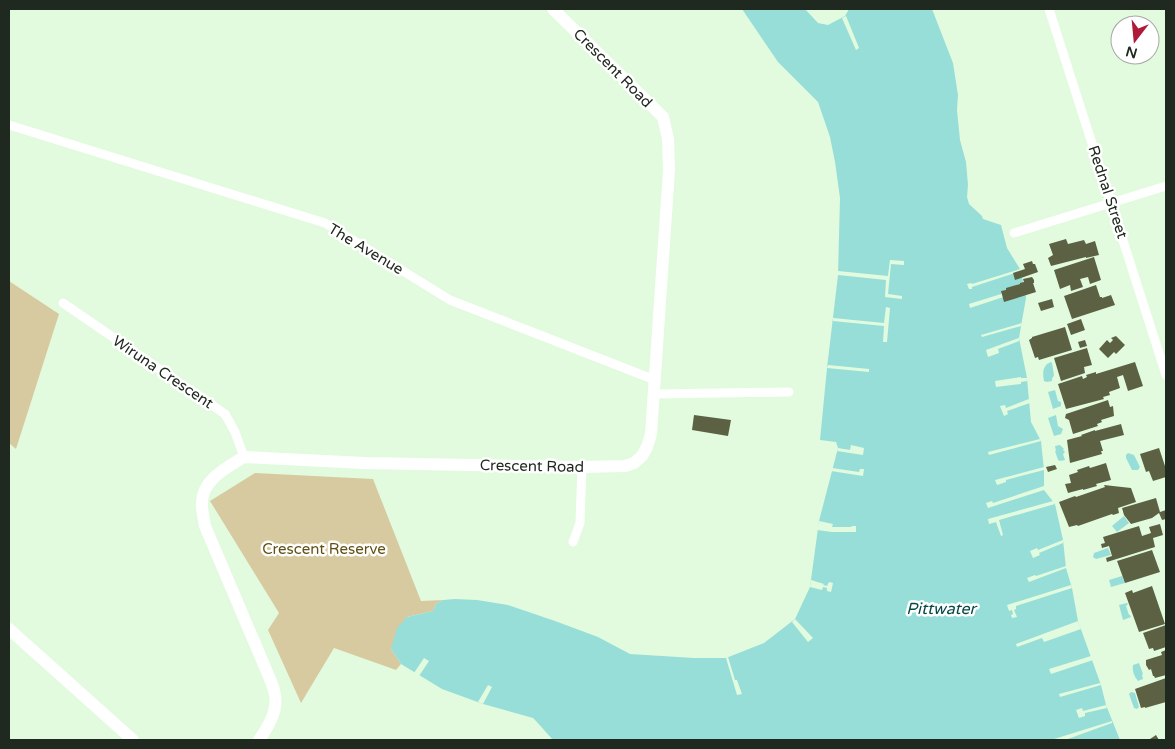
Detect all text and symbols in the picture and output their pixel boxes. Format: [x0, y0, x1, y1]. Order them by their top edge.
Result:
north arrow [1110, 15, 1160, 65]
street label: Crescent Road [570, 25, 656, 111]
text: N [1124, 42, 1139, 62]
street label: Rednal Street [1084, 143, 1132, 241]
street label: The Avenue [325, 220, 407, 278]
street label: Wiruna Crescent [109, 332, 217, 413]
street label: Crescent Road [480, 456, 584, 476]
park label: Crescent Reserve [262, 540, 386, 558]
water label: Pittwater [906, 599, 978, 619]

